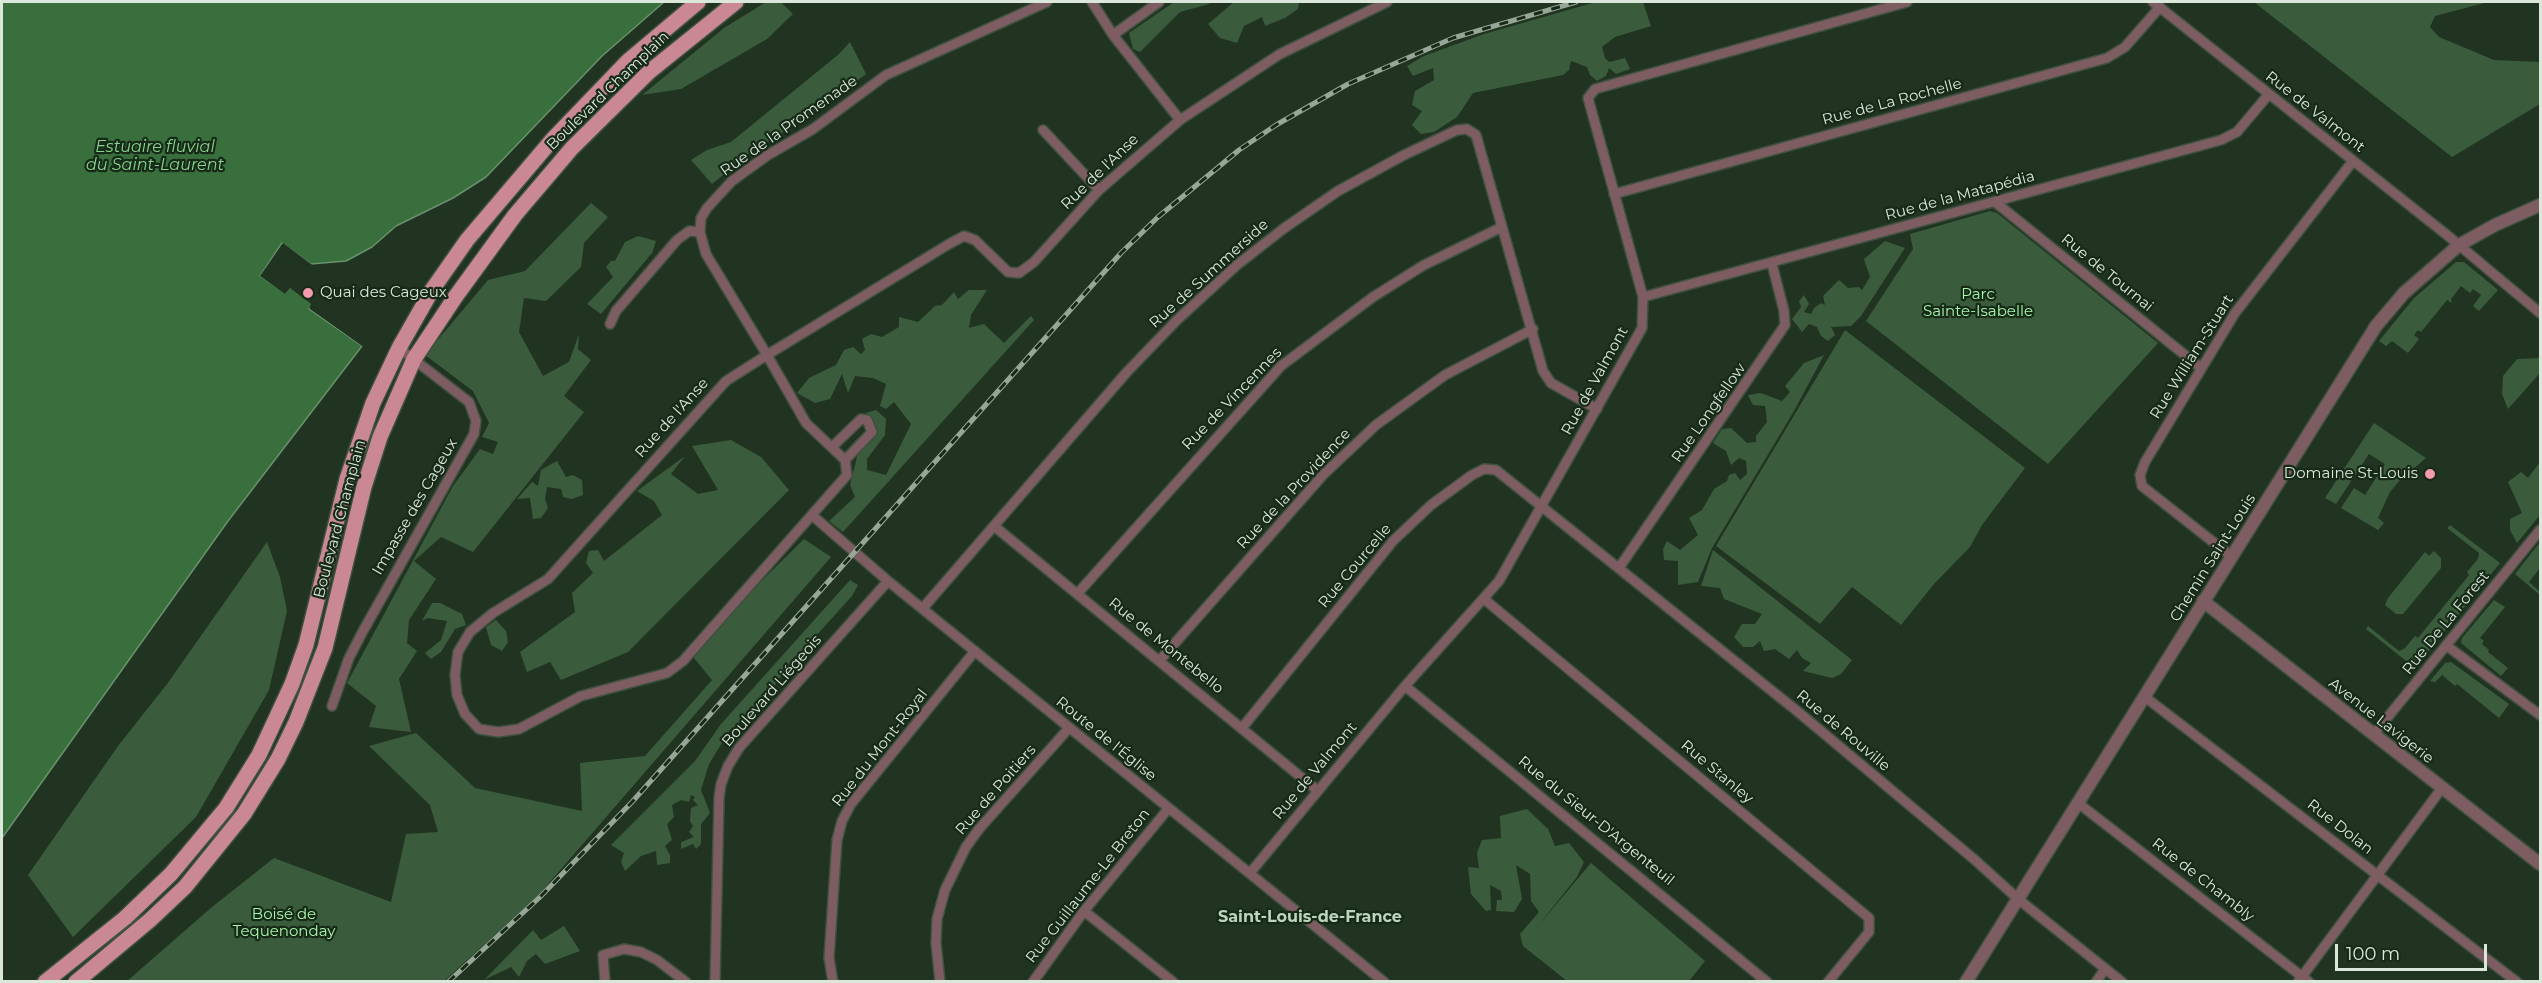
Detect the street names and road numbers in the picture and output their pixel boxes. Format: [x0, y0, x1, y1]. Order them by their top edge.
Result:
street label: Boulevard Champlain [543, 28, 673, 154]
street label: Rue de Valmont [2262, 68, 2368, 156]
street label: Rue de la Promenade [717, 72, 861, 180]
street label: Rue de La Rochelle [1820, 75, 1964, 129]
street label: Rue de l'Anse [1058, 131, 1142, 213]
street label: Rue de la Matapédia [1883, 167, 2037, 225]
street label: Rue de Summerside [1146, 216, 1272, 332]
street label: Rue de Tournai [2057, 230, 2157, 316]
street label: Rue William-Stuart [2146, 291, 2238, 423]
street label: Rue de Valmont [1558, 324, 1632, 438]
street label: Rue de Vincennes [1178, 344, 1286, 454]
street label: Rue Longfellow [1668, 360, 1750, 466]
street label: Rue de l'Anse [632, 375, 712, 461]
street label: Rue de la Providence [1233, 425, 1355, 553]
street label: Impasse des Cageux [369, 436, 461, 578]
street label: Boulevard Champlain [310, 438, 370, 600]
street label: Chemin Saint-Louis [2166, 491, 2260, 625]
street label: Rue Courcelle [1315, 520, 1395, 612]
street label: Rue De La Forest [2399, 568, 2493, 678]
street label: Rue de Montebello [1105, 594, 1227, 698]
street label: Boulevard Liégeois [719, 631, 825, 751]
street label: Avenue Lavigerie [2325, 674, 2437, 768]
street label: Rue du Mont-Royal [828, 686, 932, 810]
street label: Rue de Rouville [1793, 687, 1893, 775]
street label: Route de l'Église [1052, 693, 1160, 785]
street label: Rue de Valmont [1269, 719, 1361, 823]
street label: Rue Stanley [1677, 736, 1757, 808]
street label: Rue de Poitiers [952, 741, 1040, 839]
street label: Rue du Sieur-D'Argenteuil [1514, 752, 1678, 890]
street label: Rue Dolan [2303, 796, 2377, 858]
street label: Rue Guillaume-Le Breton [1022, 805, 1154, 967]
street label: Rue de Chambly [2148, 834, 2258, 926]

